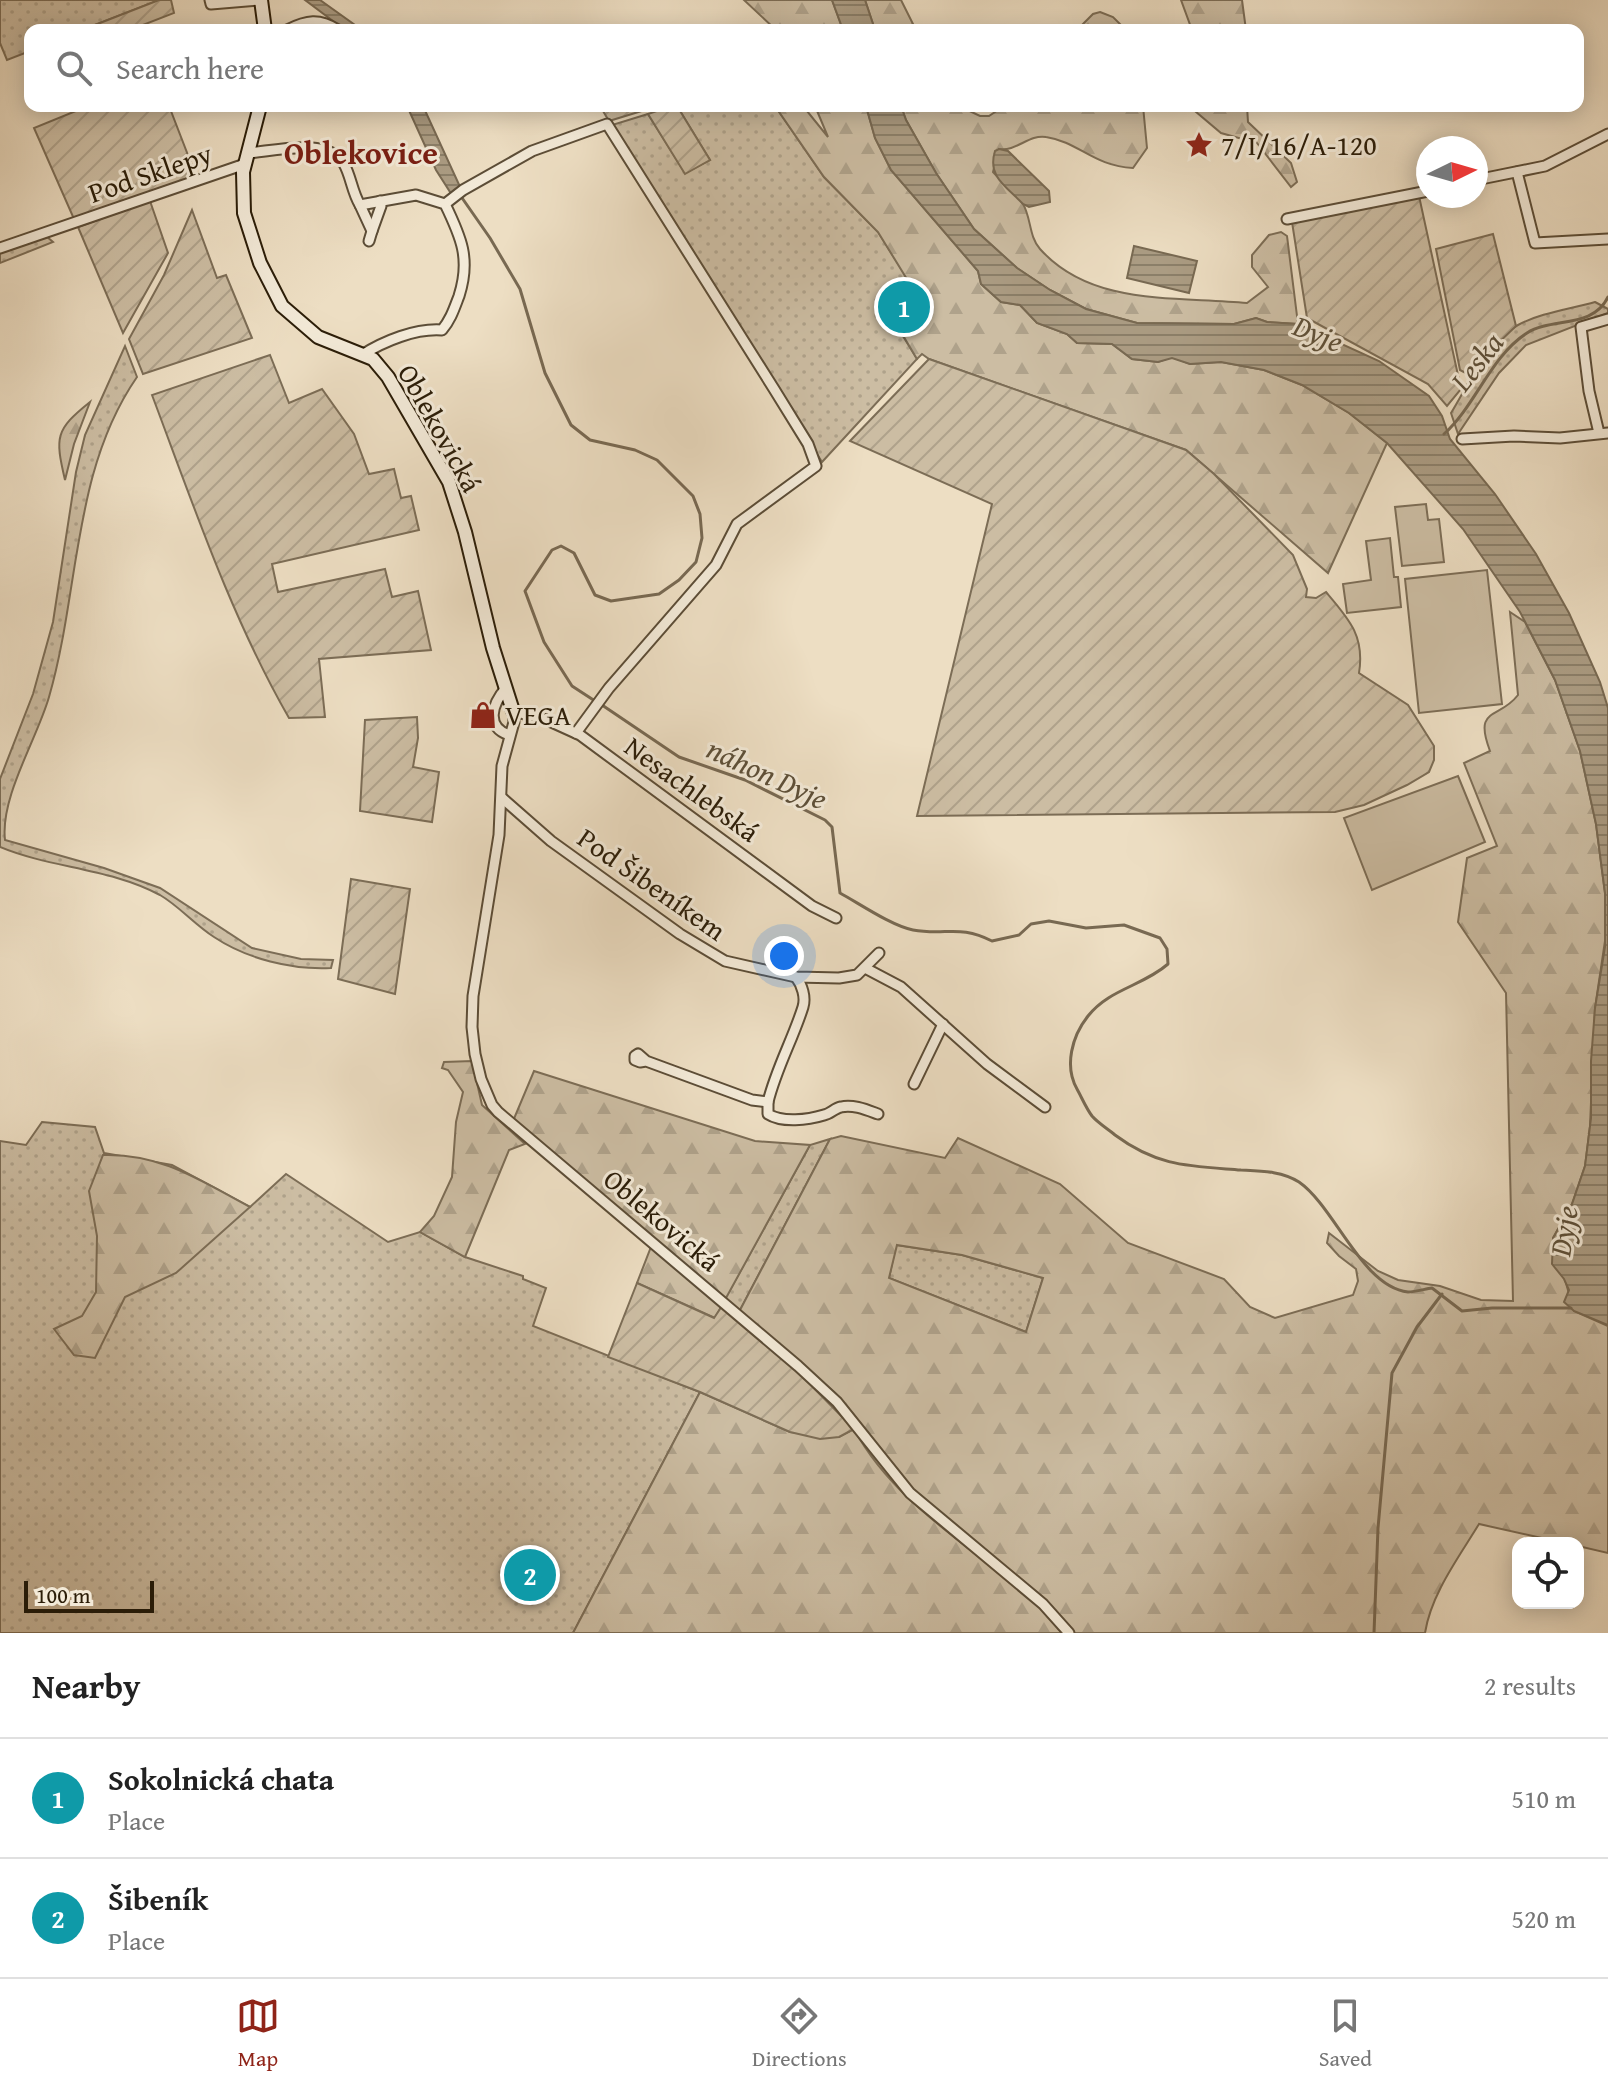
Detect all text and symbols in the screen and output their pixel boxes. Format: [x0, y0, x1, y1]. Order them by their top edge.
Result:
search box [24, 24, 1584, 112]
icon: search [52, 46, 96, 90]
text: Search here [116, 46, 264, 90]
place label: 7/I/16/A-120 [1221, 124, 1377, 165]
district label: Oblekovice [284, 129, 438, 176]
place icon: 7/I/16/A-120 [1184, 130, 1214, 160]
street label: Pod Sklepy [82, 132, 217, 213]
north arrow [1416, 136, 1488, 208]
pin: 1 [878, 277, 930, 337]
water label: Dyje [1286, 303, 1350, 363]
water label: Leska [1439, 322, 1513, 401]
street label: Oblekovická [388, 356, 493, 500]
place label: VEGA [505, 694, 571, 735]
shop icon: VEGA [468, 700, 498, 730]
street label: Nesachlebská [617, 726, 769, 852]
water label: náhon Dyje [700, 726, 835, 820]
street label: Pod Šibeníkem [570, 817, 735, 950]
your location [764, 936, 804, 976]
street label: Oblekovická [595, 1159, 730, 1281]
water label: Dyje [1537, 1203, 1589, 1260]
map controls [1512, 1537, 1584, 1609]
button: locate [1512, 1537, 1584, 1609]
pin: 2 [504, 1545, 556, 1605]
scale bar [24, 1577, 154, 1613]
text: 100 m [36, 1579, 91, 1611]
text: Nearby [32, 1661, 141, 1710]
text: 2 results [1484, 1666, 1576, 1705]
text: Sokolnická chata [108, 1757, 334, 1801]
text: 1 [51, 1779, 65, 1818]
text: 510 m [1511, 1779, 1576, 1818]
text: Place [108, 1801, 165, 1840]
text: Šibeník [108, 1877, 208, 1921]
text: 2 [51, 1899, 65, 1938]
text: 520 m [1511, 1899, 1576, 1938]
text: Place [108, 1921, 165, 1960]
tab: Map [236, 1994, 280, 2074]
tab: Directions [752, 1994, 847, 2074]
tab: Saved [1319, 1994, 1372, 2074]

